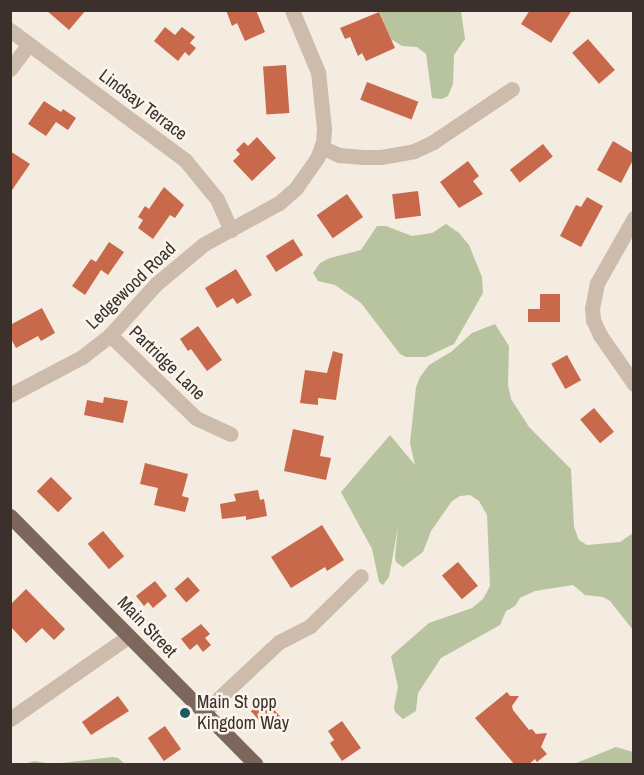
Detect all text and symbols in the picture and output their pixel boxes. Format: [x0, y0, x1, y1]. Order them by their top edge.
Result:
street label: Lindsay Terrace [95, 65, 191, 145]
street label: Ledgewood Road [82, 238, 180, 334]
street label: Partridge Lane [124, 321, 210, 405]
street label: Main Street [113, 592, 181, 662]
place label: Main St opp Kingdom Way [197, 692, 289, 734]
marker: Main St opp Kingdom Way [178, 706, 192, 720]

